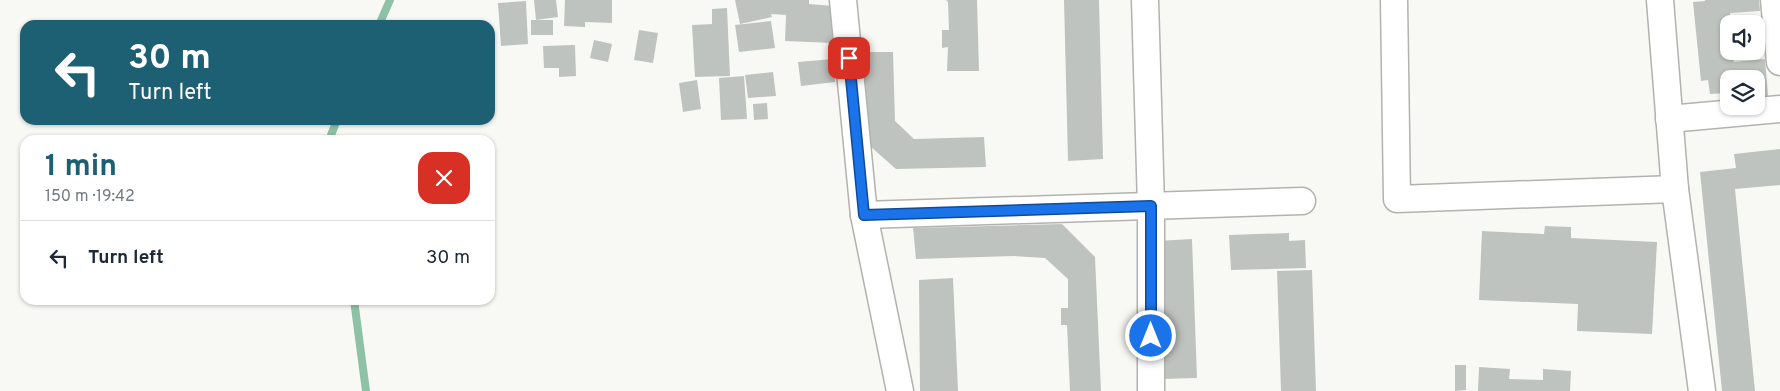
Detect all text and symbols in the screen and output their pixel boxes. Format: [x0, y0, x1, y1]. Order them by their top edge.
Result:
map controls [1720, 15, 1765, 115]
button: sound [1720, 15, 1765, 60]
text: 30 m [128, 37, 211, 81]
pin [828, 37, 870, 79]
icon: left [45, 40, 110, 105]
icon: arrive [835, 44, 863, 72]
button: layers [1720, 70, 1765, 115]
text: Turn left [128, 80, 211, 107]
text: 1 min [45, 149, 117, 186]
button: close [418, 152, 470, 204]
text: 150 m · 19:42 [45, 187, 135, 207]
icon: left [45, 244, 73, 272]
text: Turn left [88, 246, 164, 270]
text: 30 m [426, 246, 470, 270]
position arrow [1124, 309, 1176, 361]

